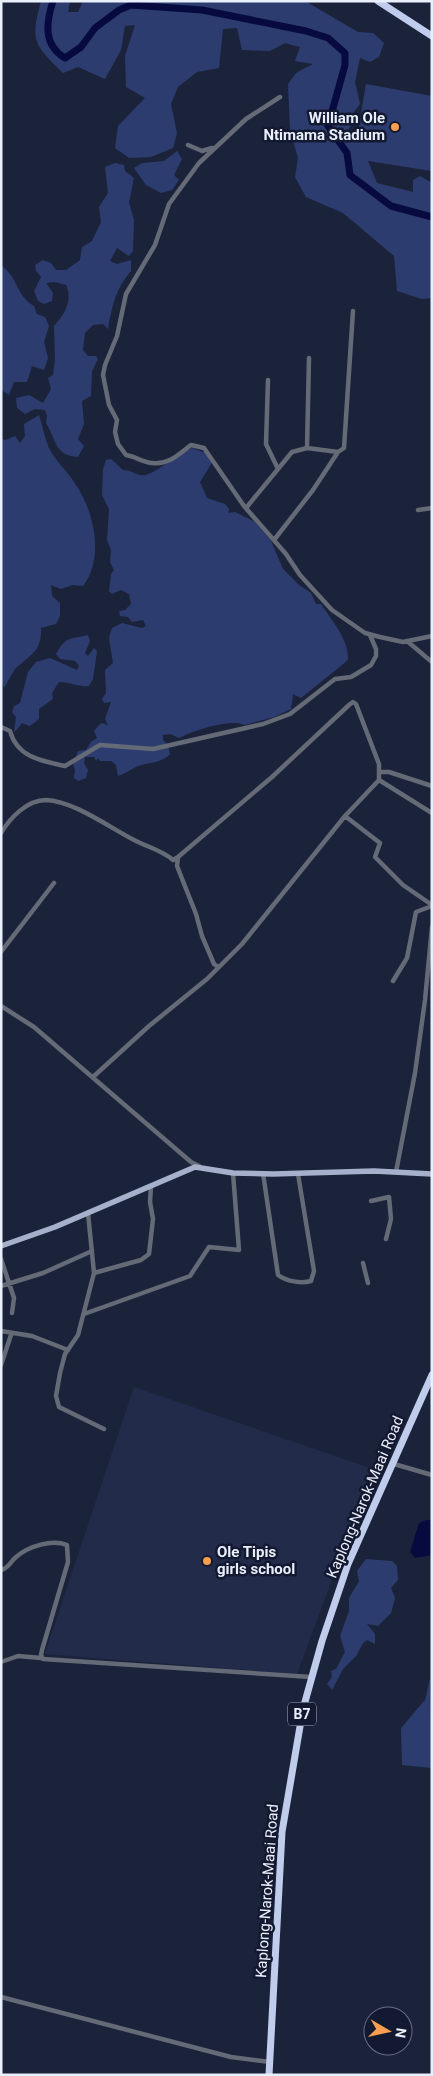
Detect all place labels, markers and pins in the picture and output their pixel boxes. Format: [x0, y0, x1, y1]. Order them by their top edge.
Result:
place label: William Ole Ntimama Stadium [263, 109, 385, 144]
marker: William Ole Ntimama Stadium [389, 121, 401, 133]
place label: Ole Tipis girls school [217, 1543, 295, 1578]
marker: Ole Tipis girls school [201, 1555, 213, 1567]

